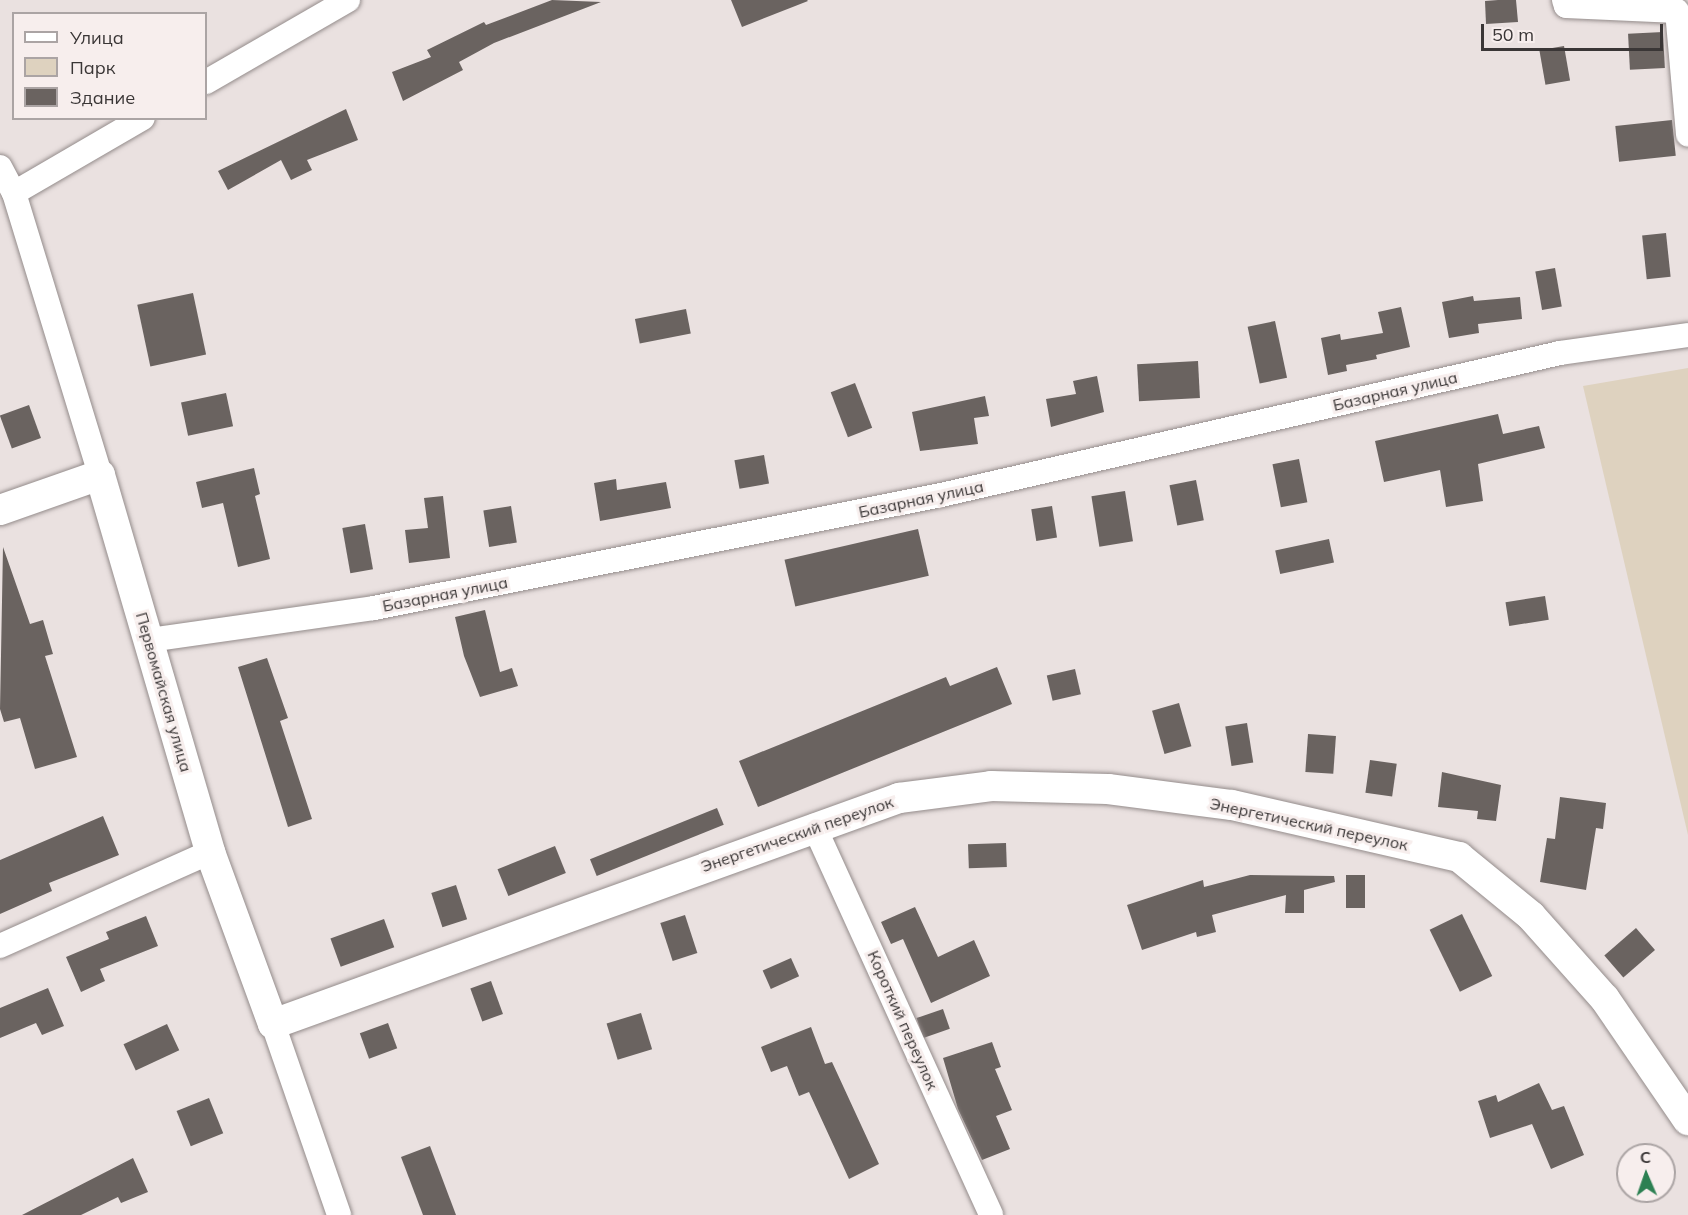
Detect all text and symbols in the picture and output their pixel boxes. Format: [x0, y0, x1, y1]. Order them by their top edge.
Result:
legend [12, 12, 207, 120]
scale bar [1484, 12, 1666, 50]
text: 50 m [1492, 23, 1534, 46]
text: Улица [70, 26, 124, 49]
text: Парк [70, 56, 115, 79]
text: Здание [70, 86, 135, 109]
street label: Базарная улица [1331, 367, 1459, 415]
street label: Базарная улица [857, 476, 985, 522]
street label: Базарная улица [381, 572, 509, 616]
street label: Первомайская улица [132, 610, 196, 774]
street label: Энергетический переулок [698, 792, 896, 876]
street label: Энергетический переулок [1208, 794, 1410, 854]
street label: Короткий переулок [864, 947, 942, 1093]
north arrow [1616, 1143, 1676, 1203]
text: С [1640, 1147, 1651, 1167]

